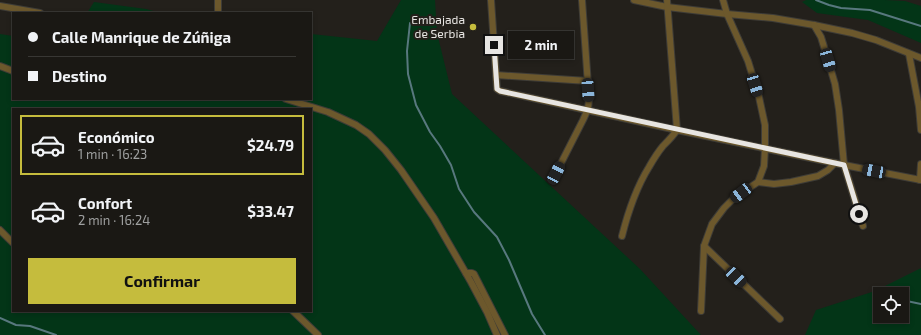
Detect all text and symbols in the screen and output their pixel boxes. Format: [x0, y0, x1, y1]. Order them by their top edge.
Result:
place label: Embajada de Serbia [411, 12, 465, 40]
marker: Embajada de Serbia [468, 22, 478, 32]
text: Calle Manrique de Zúñiga [52, 28, 231, 46]
callout: 2 min [508, 31, 574, 59]
route end [485, 36, 503, 54]
text: 2 min [524, 37, 558, 53]
car [819, 47, 837, 73]
text: Destino [52, 67, 107, 85]
car [746, 72, 764, 98]
car [581, 78, 595, 102]
icon: car [30, 127, 66, 163]
text: Económico [78, 128, 155, 146]
text: $24.79 [247, 136, 294, 154]
text: 1 min · 16:23 [78, 146, 147, 162]
car [545, 160, 567, 186]
car [861, 163, 887, 179]
car [728, 181, 754, 205]
icon: car [30, 193, 66, 229]
text: Confort [78, 194, 132, 212]
text: $33.47 [247, 202, 294, 220]
route start [850, 205, 868, 223]
text: 2 min · 16:24 [78, 212, 150, 228]
button: Confirmar [28, 258, 296, 304]
car [723, 264, 749, 290]
map controls [873, 287, 909, 323]
button: locate [873, 287, 909, 323]

